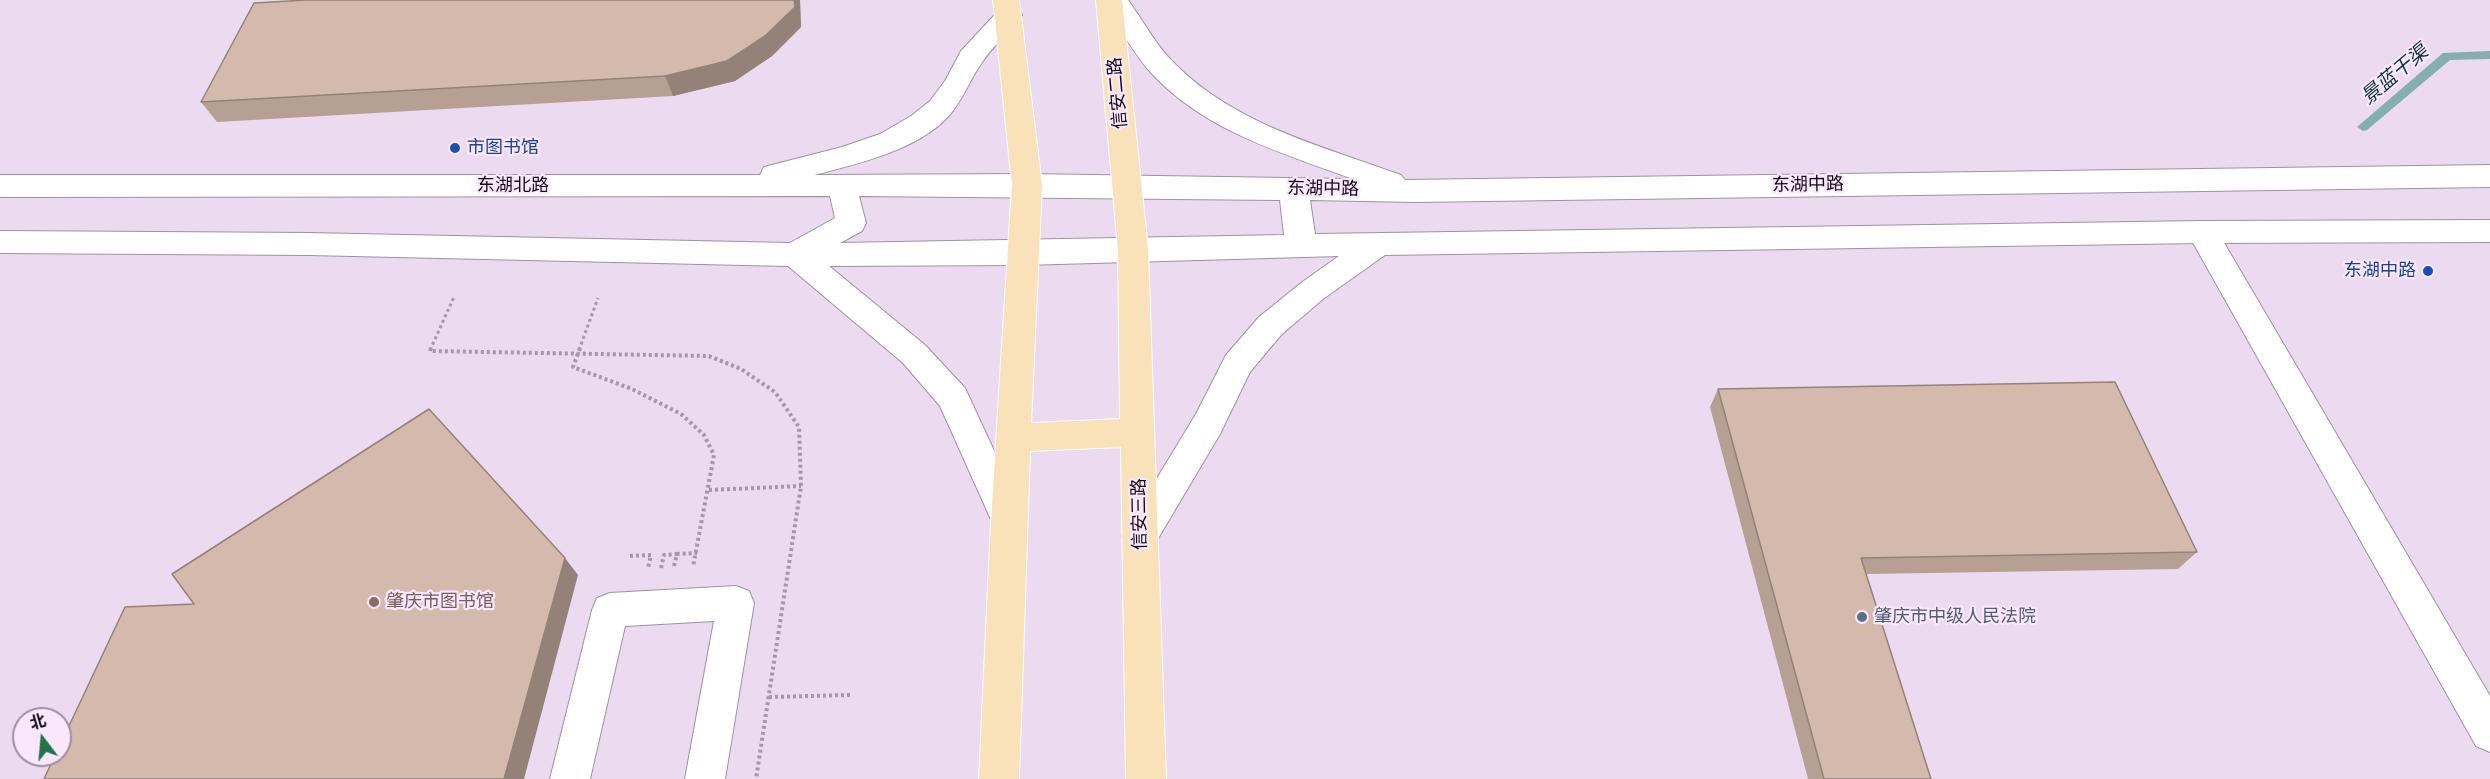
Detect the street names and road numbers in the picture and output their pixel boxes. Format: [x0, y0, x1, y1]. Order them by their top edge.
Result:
street label: 信安二路 [1104, 56, 1132, 130]
street label: 东湖中路 [1772, 174, 1844, 196]
street label: 东湖北路 [477, 175, 549, 197]
street label: 东湖中路 [1287, 178, 1359, 200]
street label: 信安三路 [1129, 478, 1151, 550]

